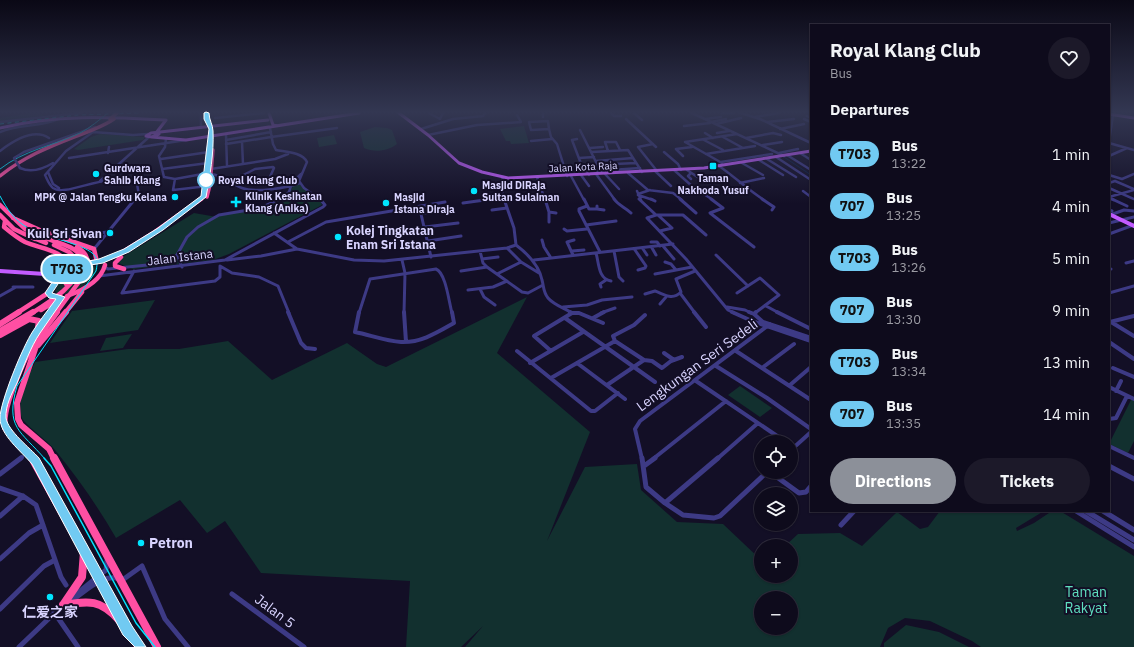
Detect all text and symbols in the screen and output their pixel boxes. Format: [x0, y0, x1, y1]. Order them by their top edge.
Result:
button: heart [1048, 37, 1090, 79]
text: Royal Klang Club [830, 38, 981, 62]
text: Bus [830, 65, 852, 82]
text: Departures [830, 100, 909, 119]
text: Bus [891, 136, 918, 155]
text: T703 [838, 145, 871, 163]
text: 1 min [1052, 145, 1090, 164]
text: 13:22 [891, 155, 926, 172]
street label: Jalan Kota Raja [548, 159, 618, 175]
marker: Taman Nakhoda Yusuf [708, 161, 718, 171]
place label: Gurdwara Sahib Klang [104, 162, 161, 187]
marker: Gurdwara Sahib Klang [91, 169, 101, 179]
marker: Royal Klang Club [197, 171, 215, 189]
place label: Taman Nakhoda Yusuf [677, 172, 749, 197]
place label: Royal Klang Club [218, 174, 297, 187]
place label: Masjid DiRaja Sultan Sulaiman [482, 179, 559, 204]
marker: Masjid DiRaja Sultan Sulaiman [469, 186, 479, 196]
text: Bus [886, 188, 913, 207]
place label: Klinik Kesihatan Klang (Anika) [245, 190, 322, 215]
place label: MPK @ Jalan Tengku Kelana [34, 191, 167, 204]
place label: Masjid Istana Diraja [394, 191, 455, 216]
marker: MPK @ Jalan Tengku Kelana [170, 192, 180, 202]
marker: Klinik Kesihatan Klang (Anika) [230, 196, 242, 208]
text: 707 [839, 197, 865, 215]
text: 4 min [1052, 197, 1090, 216]
marker: Masjid Istana Diraja [381, 198, 391, 208]
text: 13:25 [886, 207, 921, 224]
place label: Kolej Tingkatan Enam Sri Istana [346, 223, 436, 252]
place label: Kuil Sri Sivan [27, 226, 102, 241]
marker: Kuil Sri Sivan [105, 228, 115, 238]
marker: Kolej Tingkatan Enam Sri Istana [333, 232, 343, 242]
text: Bus [891, 240, 918, 259]
street label: Jalan Istana [146, 245, 214, 268]
text: T703 [838, 249, 871, 267]
text: 5 min [1052, 249, 1090, 268]
line badge: T703 [39, 256, 95, 282]
text: 13:26 [891, 259, 926, 276]
text: T703 [50, 260, 84, 278]
text: Bus [886, 292, 913, 311]
text: 707 [839, 301, 865, 319]
text: 9 min [1052, 301, 1090, 320]
text: 13:30 [886, 311, 921, 328]
street label: Lengkungan Seri Sedeli [633, 315, 761, 415]
text: Bus [891, 344, 918, 363]
text: T703 [838, 353, 871, 371]
text: 13 min [1043, 353, 1090, 372]
text: 13:34 [891, 363, 926, 380]
text: Bus [886, 396, 913, 415]
text: 707 [839, 405, 865, 423]
text: 14 min [1043, 405, 1090, 424]
text: 13:35 [886, 415, 921, 432]
map controls [754, 435, 798, 635]
button: locate [754, 435, 798, 479]
button: Directions [830, 458, 956, 504]
button: Tickets [964, 458, 1090, 504]
button: layers [754, 487, 798, 531]
place label: Petron [149, 534, 193, 552]
marker: Petron [136, 538, 146, 548]
button: + [754, 539, 798, 583]
park label: Taman Rakyat [1065, 583, 1108, 617]
street label: Jalan 5 [251, 590, 299, 632]
button: − [754, 591, 798, 635]
marker: 仁爱之家 [45, 592, 55, 602]
place label: 仁爱之家 [22, 603, 78, 621]

